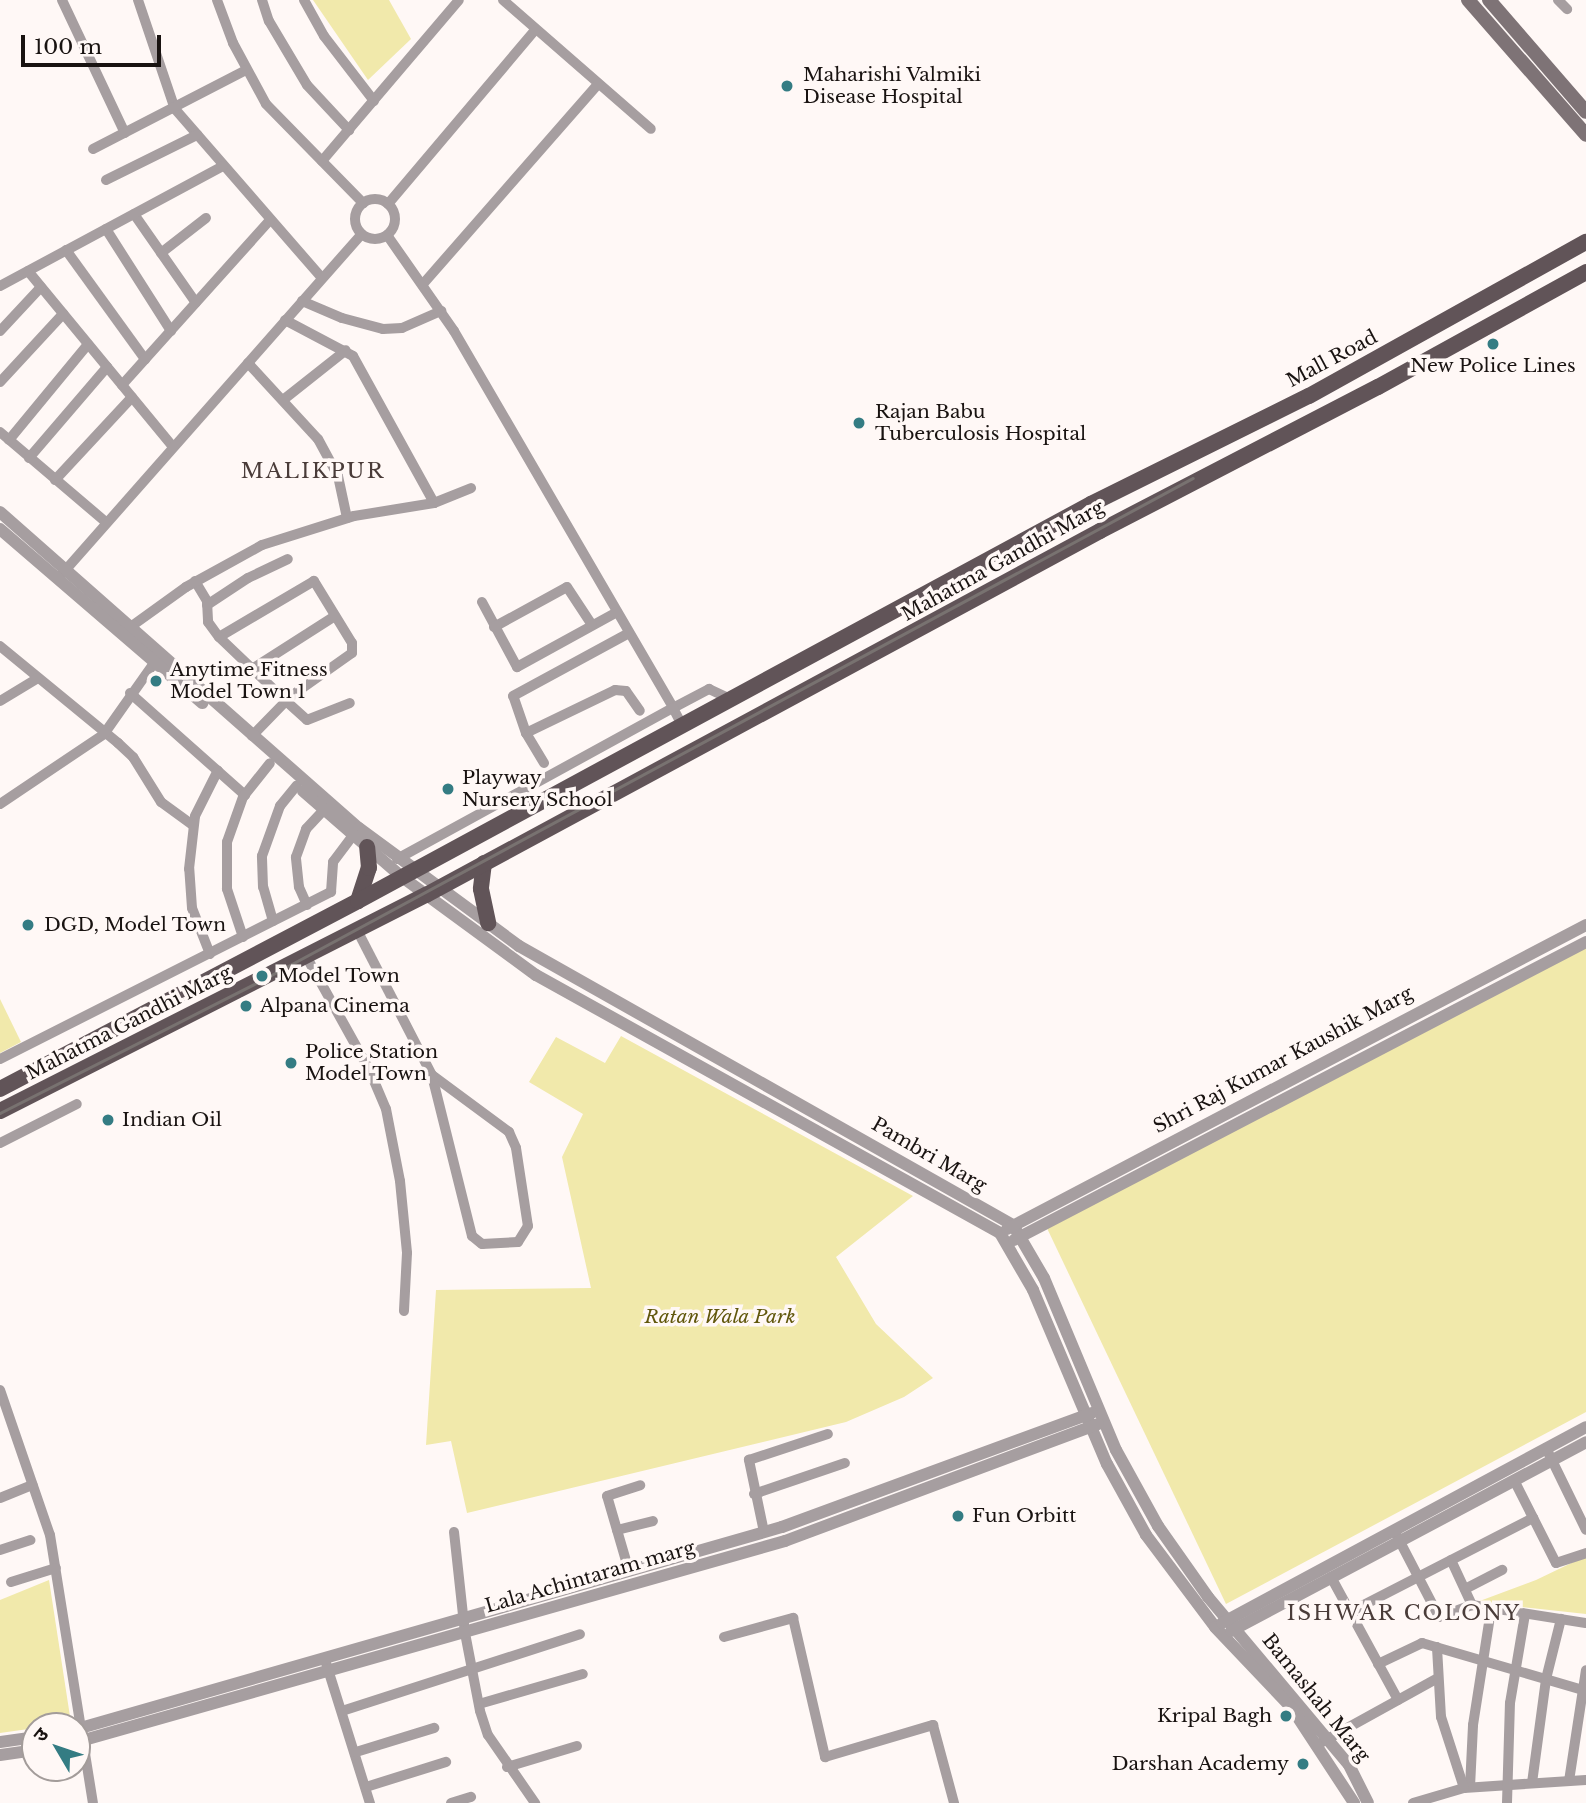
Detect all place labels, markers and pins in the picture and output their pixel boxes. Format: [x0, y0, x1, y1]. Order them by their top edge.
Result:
place label: Maharishi Valmiki Disease Hospital [803, 64, 982, 108]
marker: Maharishi Valmiki Disease Hospital [777, 76, 797, 96]
marker: New Police Lines [1485, 336, 1501, 352]
place label: New Police Lines [1410, 355, 1576, 377]
place label: Rajan Babu Tuberculosis Hospital [875, 401, 1086, 445]
marker: Rajan Babu Tuberculosis Hospital [849, 413, 869, 433]
place label: Anytime Fitness Model Town 1 [170, 659, 328, 703]
marker: Anytime Fitness Model Town 1 [148, 673, 164, 689]
place label: Playway Nursery School [462, 767, 613, 811]
marker: Playway Nursery School [440, 781, 456, 797]
place label: DGD, Model Town [44, 914, 227, 936]
marker: DGD, Model Town [18, 915, 38, 935]
place label: Model Town [278, 965, 400, 987]
marker: Model Town [252, 966, 272, 986]
place label: Alpana Cinema [260, 995, 410, 1017]
marker: Alpana Cinema [238, 998, 254, 1014]
place label: Police Station Model Town [305, 1041, 438, 1085]
marker: Police Station Model Town [283, 1055, 299, 1071]
place label: Indian Oil [122, 1109, 222, 1131]
marker: Indian Oil [100, 1112, 116, 1128]
place label: Fun Orbitt [972, 1505, 1076, 1527]
marker: Fun Orbitt [950, 1508, 966, 1524]
place label: Kripal Bagh [1157, 1705, 1272, 1727]
marker: Kripal Bagh [1278, 1708, 1294, 1724]
place label: Darshan Academy [1111, 1753, 1289, 1775]
marker: Darshan Academy [1295, 1756, 1311, 1772]

